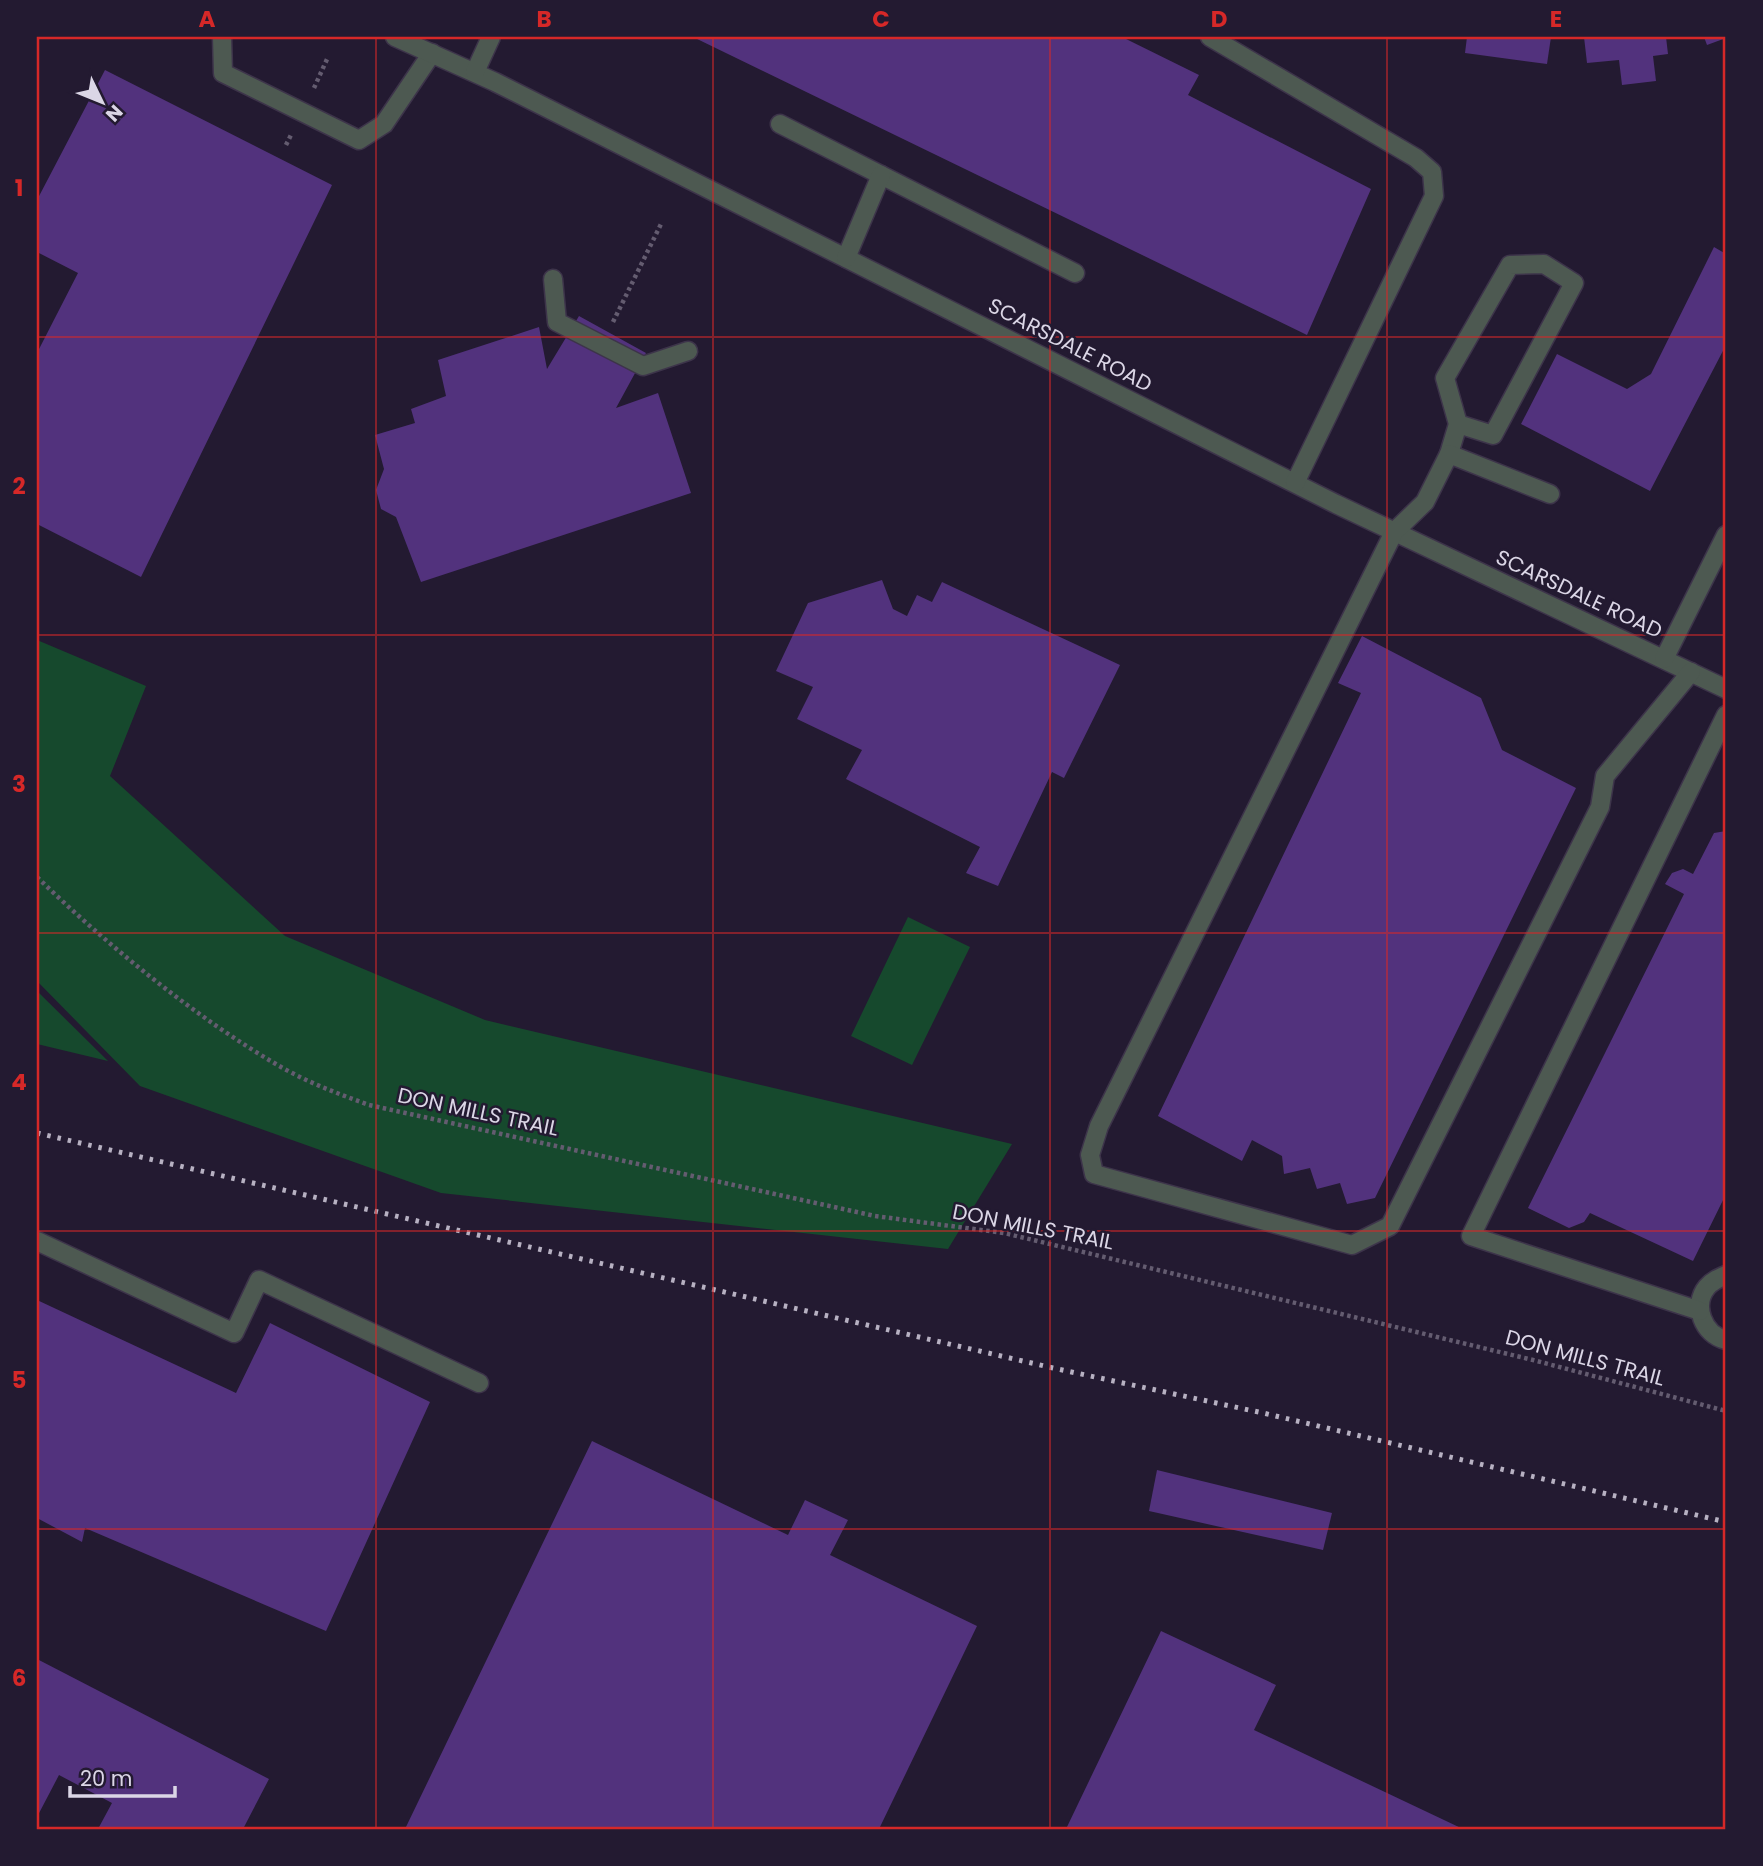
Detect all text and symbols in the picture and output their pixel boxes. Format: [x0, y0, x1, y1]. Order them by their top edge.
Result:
text: A [199, 3, 216, 35]
text: B [536, 3, 552, 35]
text: C [872, 3, 890, 35]
text: D [1211, 3, 1227, 35]
text: E [1550, 3, 1562, 35]
north arrow [66, 66, 136, 136]
text: N [99, 99, 129, 128]
text: 1 [15, 172, 23, 204]
street label: SCARSDALE ROAD [983, 291, 1157, 398]
text: 2 [12, 470, 26, 502]
street label: SCARSDALE ROAD [1491, 542, 1667, 645]
text: 3 [12, 768, 26, 800]
text: 4 [11, 1066, 27, 1098]
street label: DON MILLS TRAIL [395, 1080, 561, 1143]
street label: DON MILLS TRAIL [950, 1197, 1116, 1256]
street label: DON MILLS TRAIL [1502, 1322, 1668, 1393]
text: 5 [12, 1364, 26, 1396]
text: 6 [12, 1662, 26, 1694]
scale bar [70, 1754, 175, 1798]
text: 20 m [80, 1764, 133, 1793]

